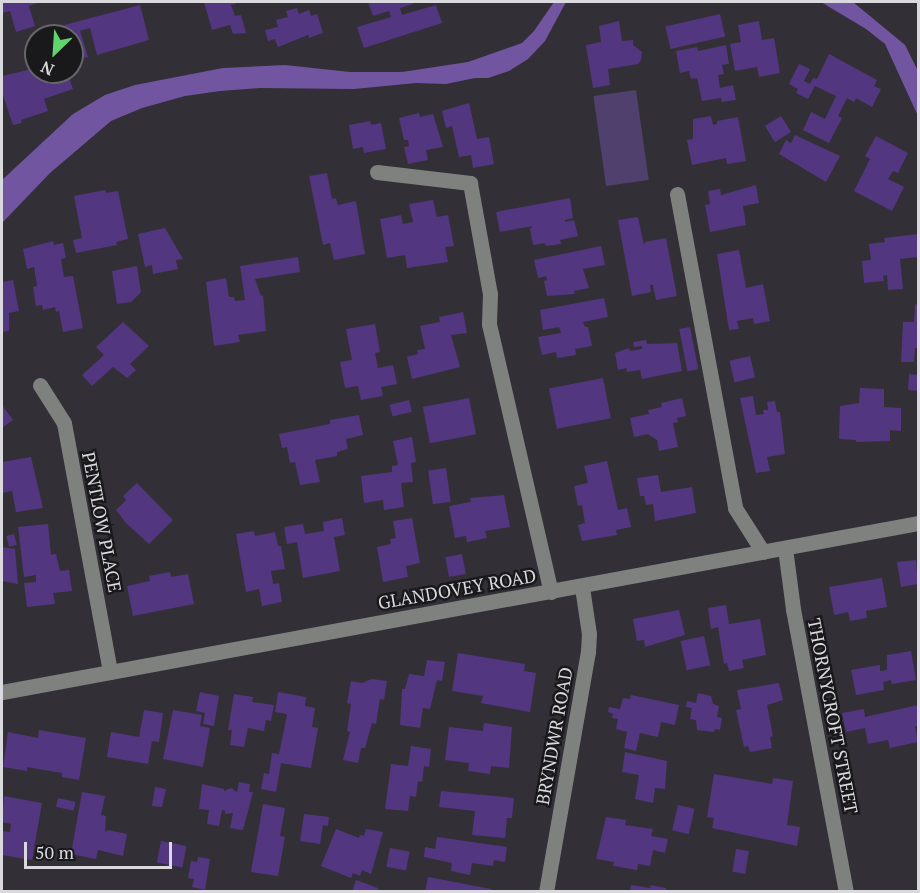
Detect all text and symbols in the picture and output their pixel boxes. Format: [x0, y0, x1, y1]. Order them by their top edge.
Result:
north arrow [24, 24, 84, 84]
text: N [37, 56, 57, 81]
street label: PENTLOW PLACE [78, 450, 126, 594]
street label: GLANDOVEY ROAD [376, 564, 538, 614]
street label: THORNYCROFT STREET [803, 616, 863, 816]
street label: BRYNDWR ROAD [531, 666, 577, 806]
scale bar [27, 830, 176, 868]
text: 50 m [35, 840, 74, 864]

